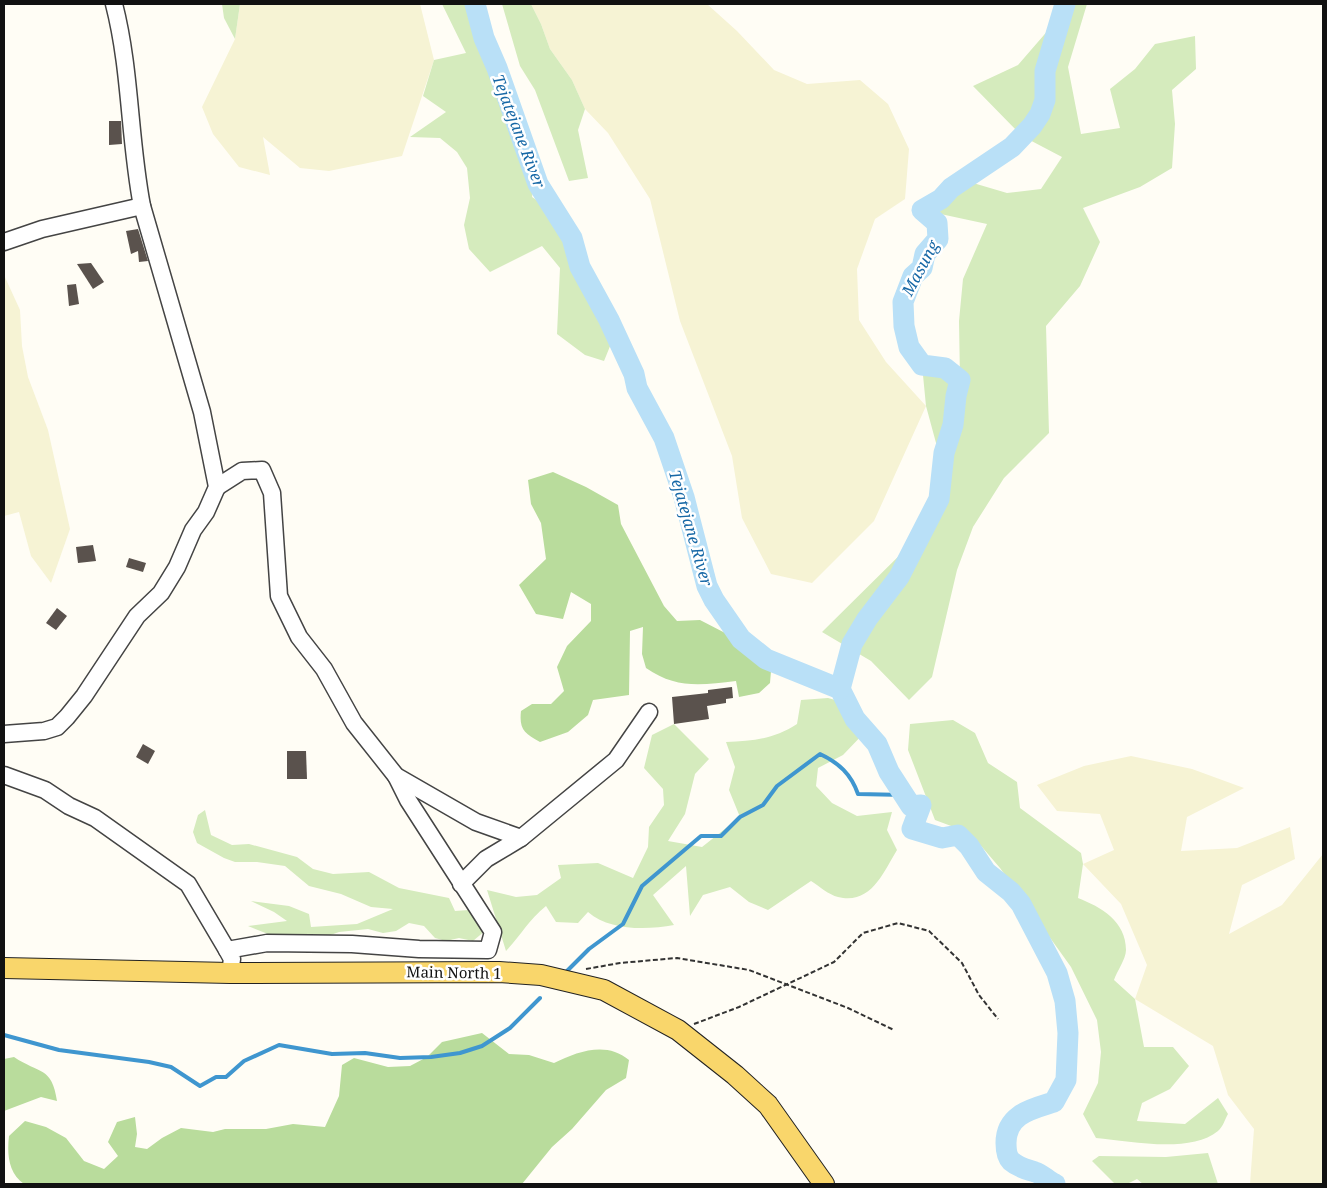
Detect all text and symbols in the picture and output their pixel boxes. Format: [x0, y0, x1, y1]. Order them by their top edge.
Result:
water label: Tejatejane River [487, 71, 551, 191]
water label: Masung [896, 235, 944, 300]
water label: Tejatejane River [664, 467, 718, 589]
street label: Main North 1 [406, 961, 502, 983]

